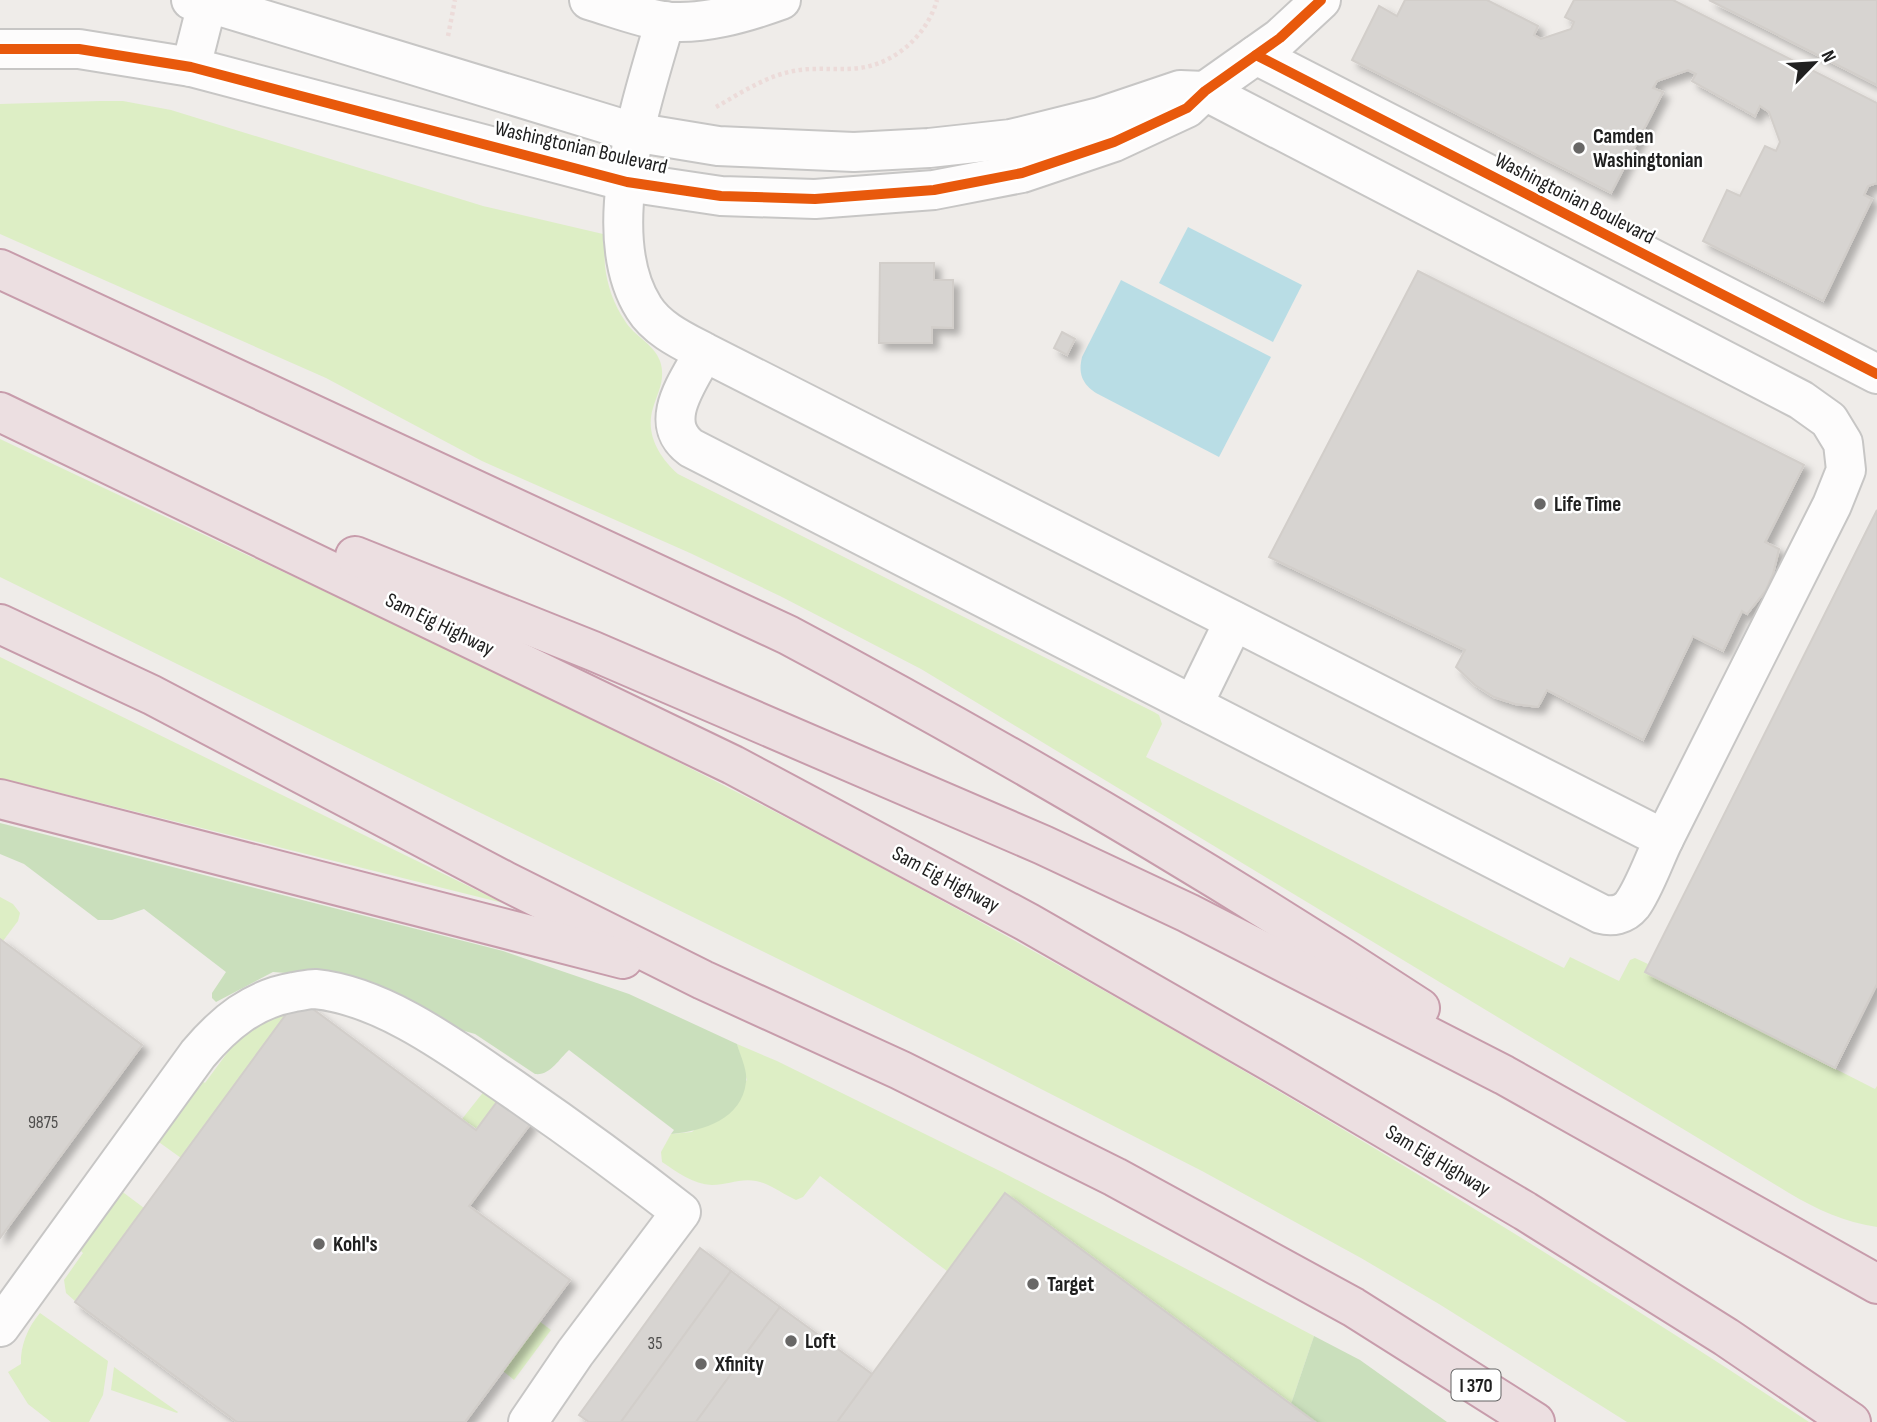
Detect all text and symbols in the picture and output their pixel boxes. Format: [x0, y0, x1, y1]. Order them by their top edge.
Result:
north arrow [1779, 28, 1849, 98]
text: N [1815, 47, 1841, 66]
street label: Washingtonian Boulevard [492, 115, 670, 180]
place label: Camden Washingtonian [1593, 124, 1703, 173]
marker: Camden Washingtonian [1571, 140, 1587, 156]
street label: Washingtonian Boulevard [1490, 147, 1659, 250]
place label: Life Time [1554, 492, 1621, 517]
marker: Life Time [1532, 496, 1548, 512]
street label: Sam Eig Highway [381, 587, 498, 661]
street label: Sam Eig Highway [888, 841, 1004, 918]
house number: 9875 [28, 1112, 58, 1133]
street label: Sam Eig Highway [1381, 1119, 1495, 1201]
place label: Kohl's [333, 1232, 378, 1257]
marker: Kohl's [311, 1236, 327, 1252]
place label: Target [1047, 1272, 1094, 1297]
marker: Target [1025, 1276, 1041, 1292]
place label: Loft [805, 1329, 836, 1354]
house number: 35 [648, 1333, 662, 1354]
marker: Loft [783, 1333, 799, 1349]
place label: Xfinity [714, 1352, 764, 1377]
marker: Xfinity [693, 1356, 709, 1372]
road number: I 370 [1452, 1370, 1500, 1400]

